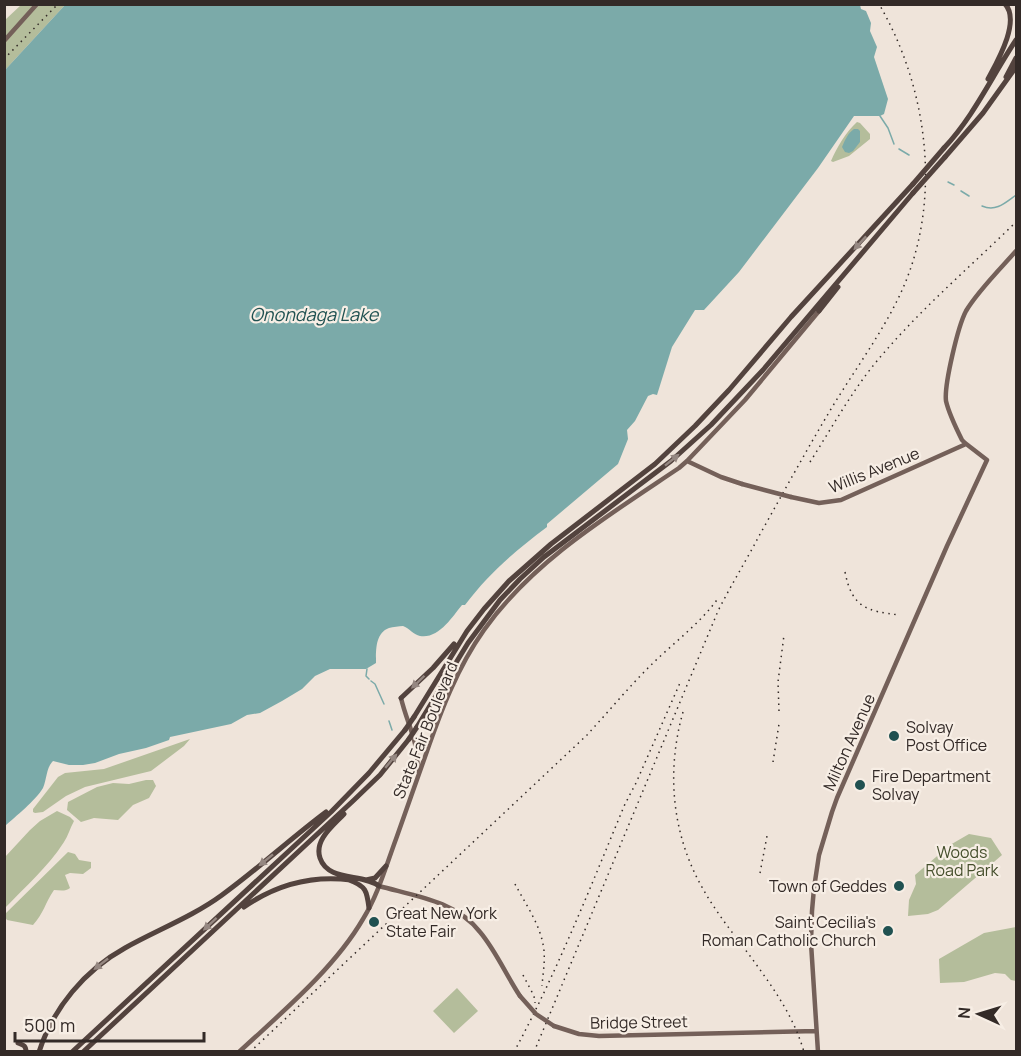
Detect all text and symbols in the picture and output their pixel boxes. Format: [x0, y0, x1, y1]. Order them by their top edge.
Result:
one-way arrow [853, 236, 867, 251]
water label: Onondaga Lake [250, 302, 380, 326]
street label: Willis Avenue [825, 442, 923, 498]
one-way arrow [664, 454, 680, 467]
street label: State Fair Boulevard [387, 658, 463, 802]
one-way arrow [412, 675, 426, 689]
street label: Milton Avenue [818, 690, 880, 794]
place label: Solvay Post Office [906, 716, 987, 756]
marker: Solvay Post Office [887, 729, 901, 743]
one-way arrow [384, 754, 397, 769]
place label: Fire Department Solvay [872, 765, 991, 805]
marker: Fire Department Solvay [853, 778, 867, 792]
park label: Woods Road Park [925, 841, 1000, 881]
one-way arrow [258, 854, 274, 867]
place label: Town of Geddes [769, 875, 887, 897]
marker: Town of Geddes [892, 879, 906, 893]
place label: Great New York State Fair [386, 902, 498, 942]
place label: Saint Cecilia's Roman Catholic Church [702, 911, 876, 951]
marker: Great New York State Fair [367, 915, 381, 929]
one-way arrow [202, 917, 217, 931]
marker: Saint Cecilia's Roman Catholic Church [881, 924, 895, 938]
one-way arrow [94, 957, 109, 969]
north arrow [949, 984, 1009, 1044]
scale bar [15, 1005, 204, 1043]
text: N [953, 1006, 975, 1019]
street label: Bridge Street [590, 1010, 688, 1034]
text: 500 m [24, 1013, 75, 1037]

